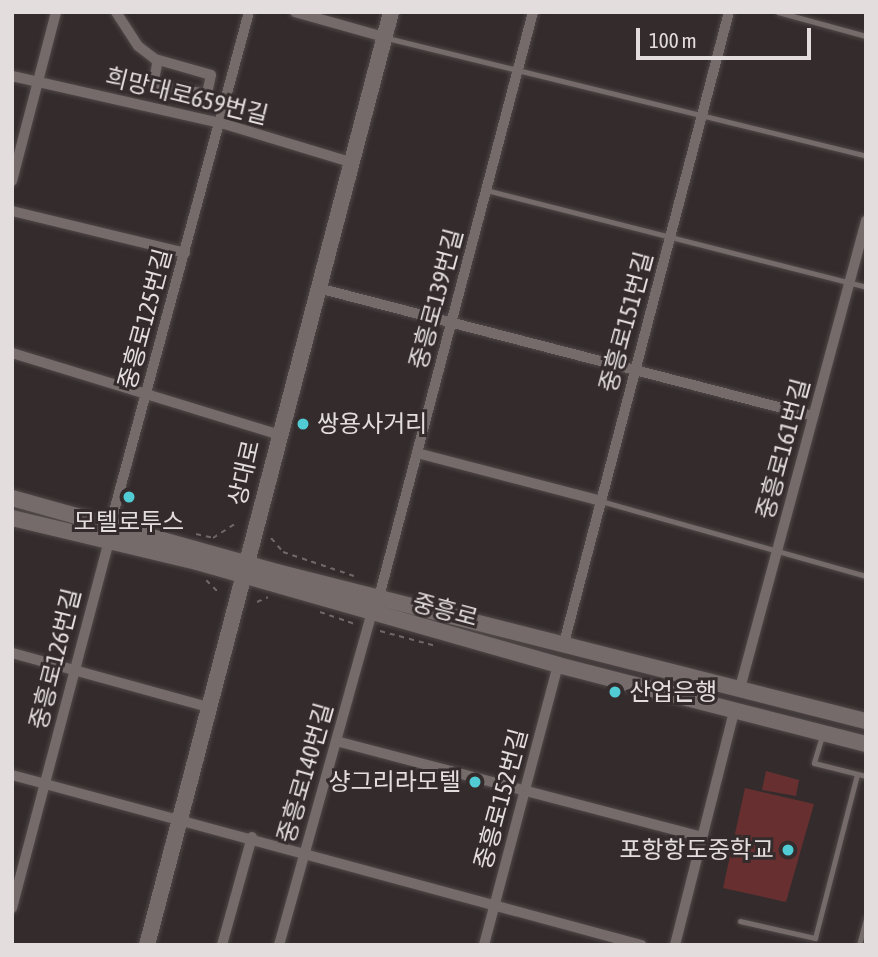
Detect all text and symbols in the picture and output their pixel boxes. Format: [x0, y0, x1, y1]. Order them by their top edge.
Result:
scale bar [640, 14, 815, 58]
text: 100 m [649, 28, 697, 52]
street label: 희망대로659번길 [103, 62, 271, 130]
street label: 중흥로139번길 [403, 226, 469, 372]
street label: 중흥로125번길 [112, 246, 178, 392]
street label: 중흥로151번길 [593, 249, 659, 395]
street label: 중흥로161번길 [750, 376, 816, 522]
place label: 쌍용사거리 [317, 410, 427, 438]
marker: 쌍용사거리 [295, 416, 311, 432]
street label: 상대로 [223, 437, 265, 509]
marker: 모텔로투스 [121, 489, 137, 505]
place label: 모텔로투스 [74, 508, 184, 536]
street label: 중흥로126번길 [24, 586, 86, 732]
street label: 중흥로 [409, 588, 481, 632]
place label: 산업은행 [629, 678, 717, 706]
marker: 산업은행 [607, 684, 623, 700]
street label: 중흥로140번길 [271, 700, 339, 846]
street label: 중흥로152번길 [468, 726, 534, 872]
place label: 샹그리라모텔 [329, 768, 461, 796]
marker: 샹그리라모텔 [467, 774, 483, 790]
place label: 포항항도중학교 [619, 836, 774, 864]
marker: 포항항도중학교 [780, 842, 796, 858]

